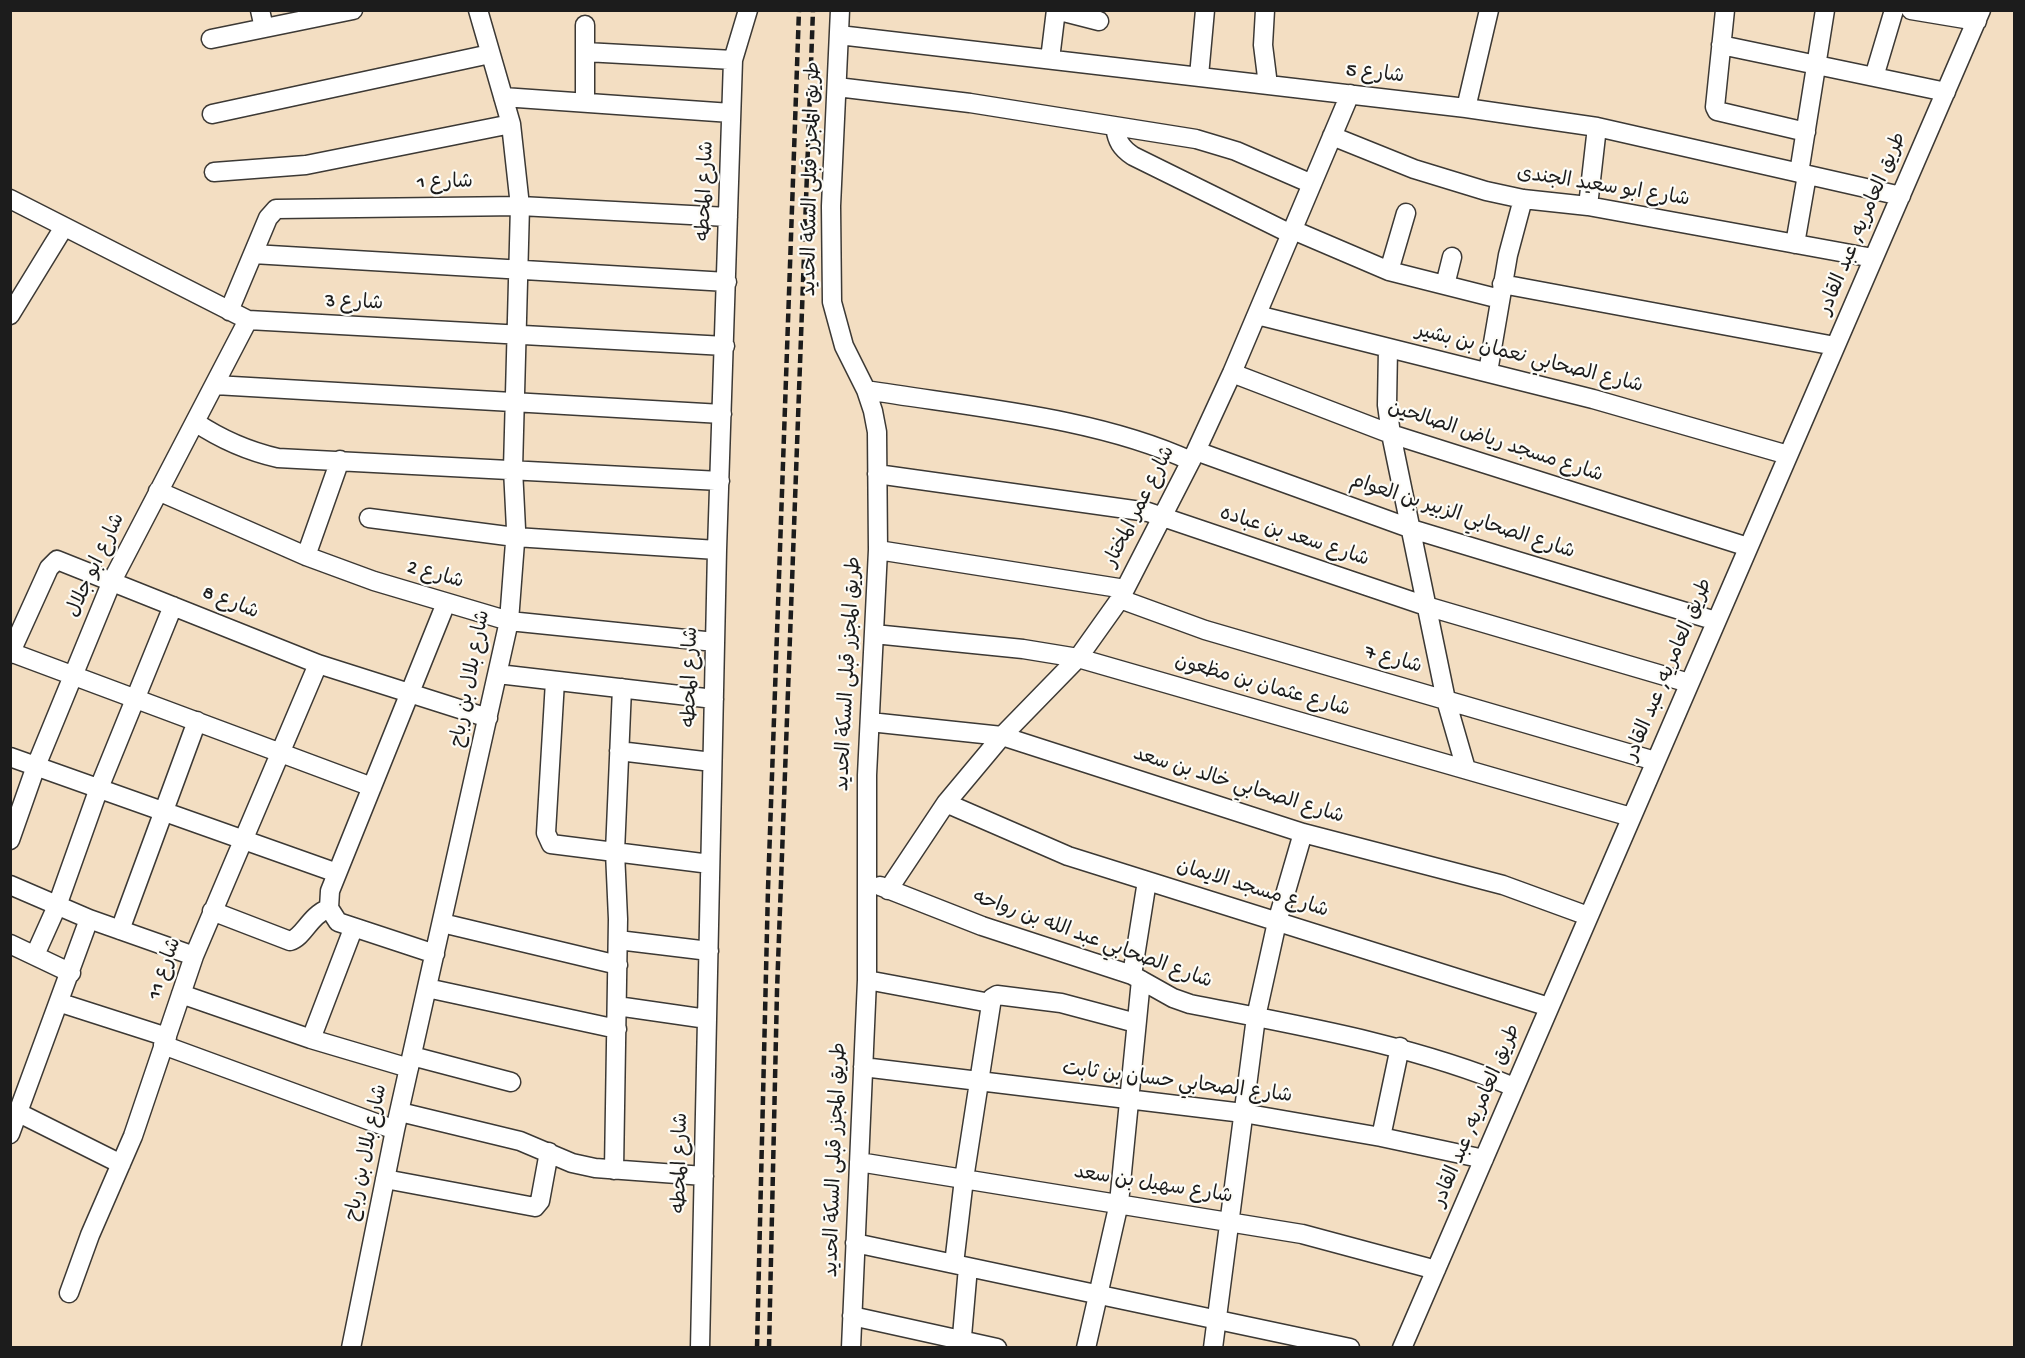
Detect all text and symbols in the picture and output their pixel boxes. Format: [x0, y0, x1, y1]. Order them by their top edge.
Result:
street label: شارع 5 [1344, 60, 1406, 90]
street label: طريق المجزر قبلى السكة الحديد [799, 61, 827, 297]
street label: طريق العامريه, عبد القادر [1815, 129, 1913, 319]
street label: شارع المحطه [693, 140, 721, 242]
street label: شارع ابو سعيد الجندى [1515, 162, 1691, 214]
street label: شارع 1 [417, 172, 473, 196]
street label: شارع 3 [324, 290, 384, 318]
street label: شارع الصحابي نعمان بن بشير [1413, 320, 1645, 400]
street label: شارع مسجد رياض الصالحين [1384, 397, 1606, 489]
street label: شارع عمر المختار [1100, 443, 1182, 571]
street label: شارع الصحابي الزبير بن العوام [1347, 470, 1577, 566]
street label: شارع سعد بن عباده [1216, 503, 1372, 573]
street label: شارع ابو جلال [62, 510, 132, 622]
street label: شارع 2 [404, 556, 466, 596]
street label: طريق المجزر قبلى السكة الحديد [832, 556, 868, 792]
street label: طريق العامريه, عبد القادر [1621, 575, 1719, 765]
street label: شارع 8 [198, 582, 262, 626]
street label: شارع بلال بن رباح [447, 608, 497, 750]
street label: شارع المحطه [679, 627, 705, 727]
street label: شارع 7 [1362, 641, 1424, 681]
street label: شارع عثمان بن مظعون [1172, 650, 1352, 724]
street label: شارع الصحابي خالد بن سعد [1130, 743, 1346, 831]
street label: شارع مسجد الايمان [1173, 855, 1331, 925]
street label: شارع الصحابي عبد الله بن رواحه [969, 886, 1215, 996]
street label: شارع 11 [144, 935, 188, 1003]
street label: طريق العامريه, عبد القادر [1429, 1021, 1527, 1211]
street label: طريق المجزر قبلى السكة الحديد [821, 1042, 853, 1278]
street label: شارع الصحابي حسان بن ثابت [1061, 1058, 1293, 1110]
street label: شارع بلال بن رباح [342, 1082, 394, 1224]
street label: شارع المحطه [669, 1113, 695, 1213]
street label: شارع سهيل بن سعد [1072, 1162, 1234, 1210]

